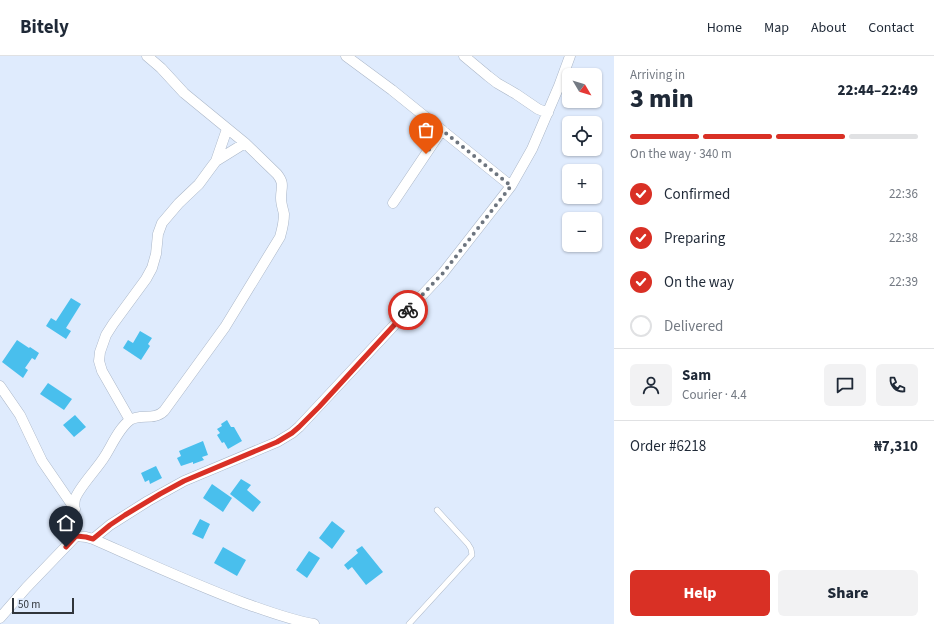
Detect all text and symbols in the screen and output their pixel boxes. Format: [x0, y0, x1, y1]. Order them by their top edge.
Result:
text: Bitely [20, 14, 69, 41]
text: Home [707, 18, 742, 38]
text: Map [764, 18, 789, 38]
text: About [811, 18, 846, 38]
text: Contact [868, 18, 914, 38]
text: Arriving in [630, 66, 685, 84]
north arrow [562, 68, 602, 108]
map controls [562, 68, 602, 252]
text: 3 min [630, 80, 694, 117]
text: 22:44–22:49 [837, 80, 918, 101]
pin [409, 113, 443, 154]
button: locate [562, 116, 602, 156]
icon: bag [415, 119, 437, 141]
text: On the way · 340 m [630, 145, 732, 163]
button: + [562, 164, 602, 204]
icon: check [630, 183, 652, 205]
text: Confirmed [664, 184, 730, 205]
text: 22:36 [889, 185, 918, 203]
button: − [562, 212, 602, 252]
icon: check [630, 227, 652, 249]
text: Preparing [664, 228, 725, 249]
text: 22:38 [889, 229, 918, 247]
icon: check [630, 271, 652, 293]
text: On the way [664, 272, 734, 293]
text: 22:39 [889, 273, 918, 291]
courier [388, 290, 428, 330]
icon: bike [397, 299, 419, 321]
text: Delivered [664, 316, 723, 337]
button: person [630, 364, 672, 406]
button: chat [824, 364, 866, 406]
button: phone [876, 364, 918, 406]
text: Sam [682, 365, 711, 386]
text: Courier · 4.4 [682, 386, 747, 404]
text: Order #6218 [630, 436, 706, 457]
text: ₦7,310 [874, 436, 918, 457]
pin [49, 506, 83, 547]
icon: home [55, 512, 77, 534]
button: Help [630, 570, 770, 616]
button: Share [778, 570, 918, 616]
scale bar [12, 596, 74, 615]
text: 50 m [18, 597, 40, 612]

